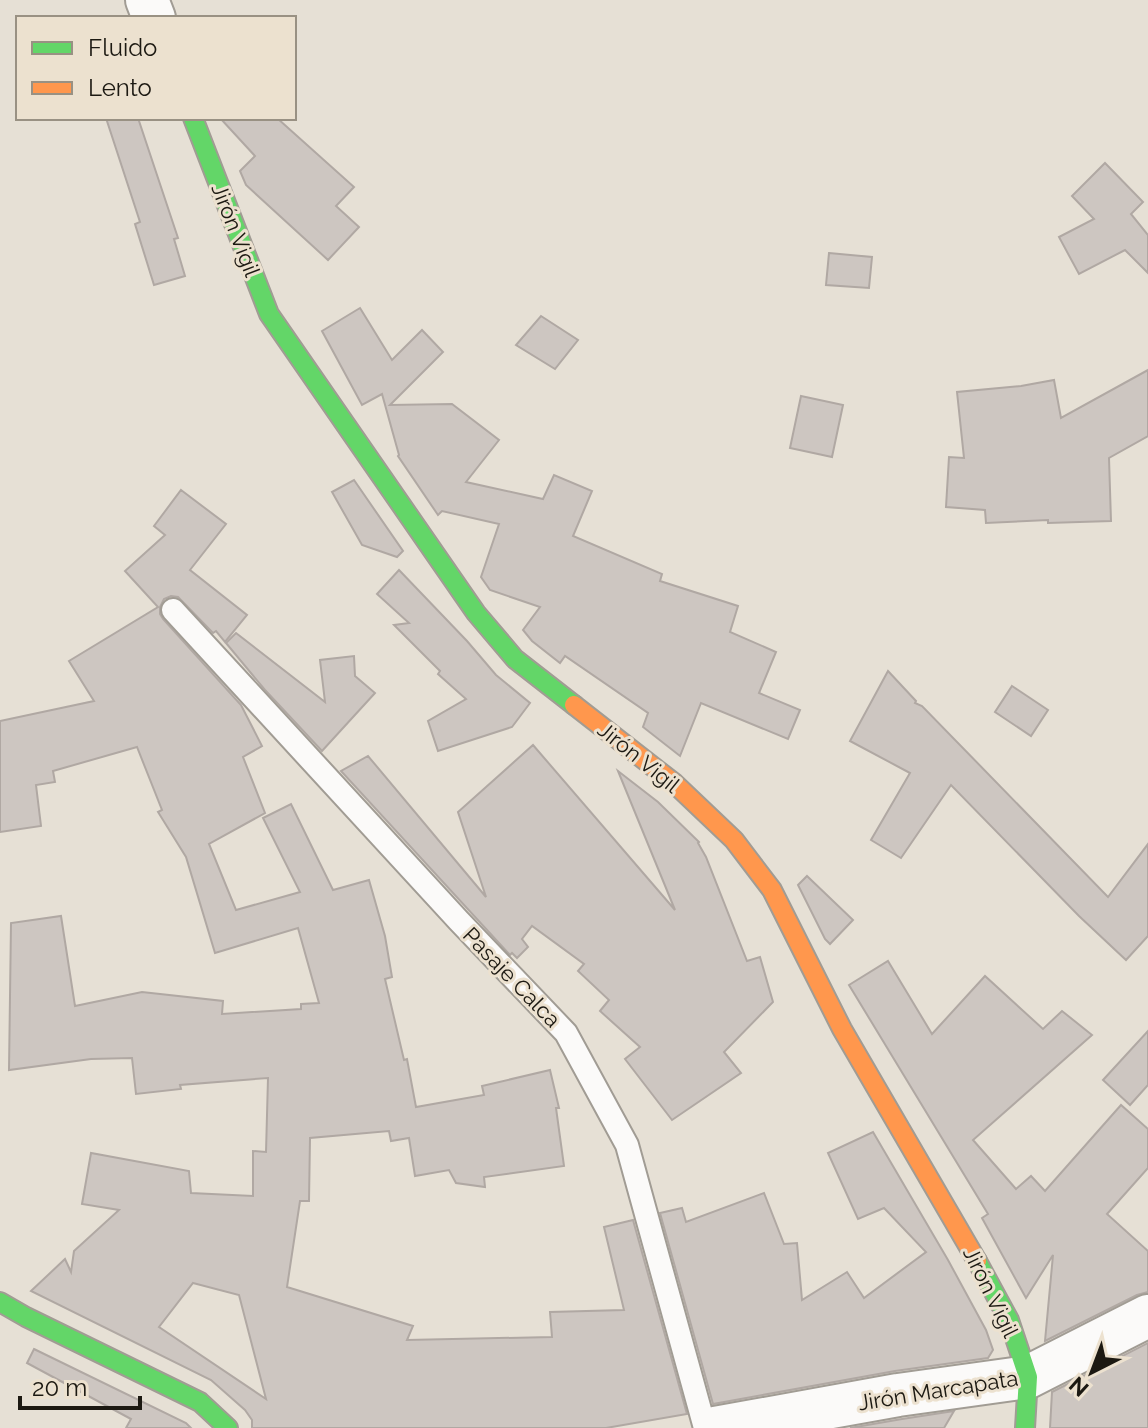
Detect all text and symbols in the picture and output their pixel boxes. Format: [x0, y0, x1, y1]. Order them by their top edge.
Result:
legend [16, 16, 296, 120]
text: Fluido [88, 33, 157, 62]
text: Lento [88, 73, 152, 102]
street label: Jirón Vigil [206, 180, 266, 280]
street label: Jirón Vigil [593, 716, 685, 798]
street label: Pasaje Calca [458, 922, 566, 1032]
street label: Jirón Vigil [958, 1242, 1024, 1342]
north arrow [1052, 1332, 1132, 1412]
scale bar [20, 1360, 140, 1410]
street label: Jirón Marcapata [856, 1365, 1020, 1415]
text: N [1064, 1372, 1094, 1402]
text: 20 m [32, 1373, 87, 1402]

